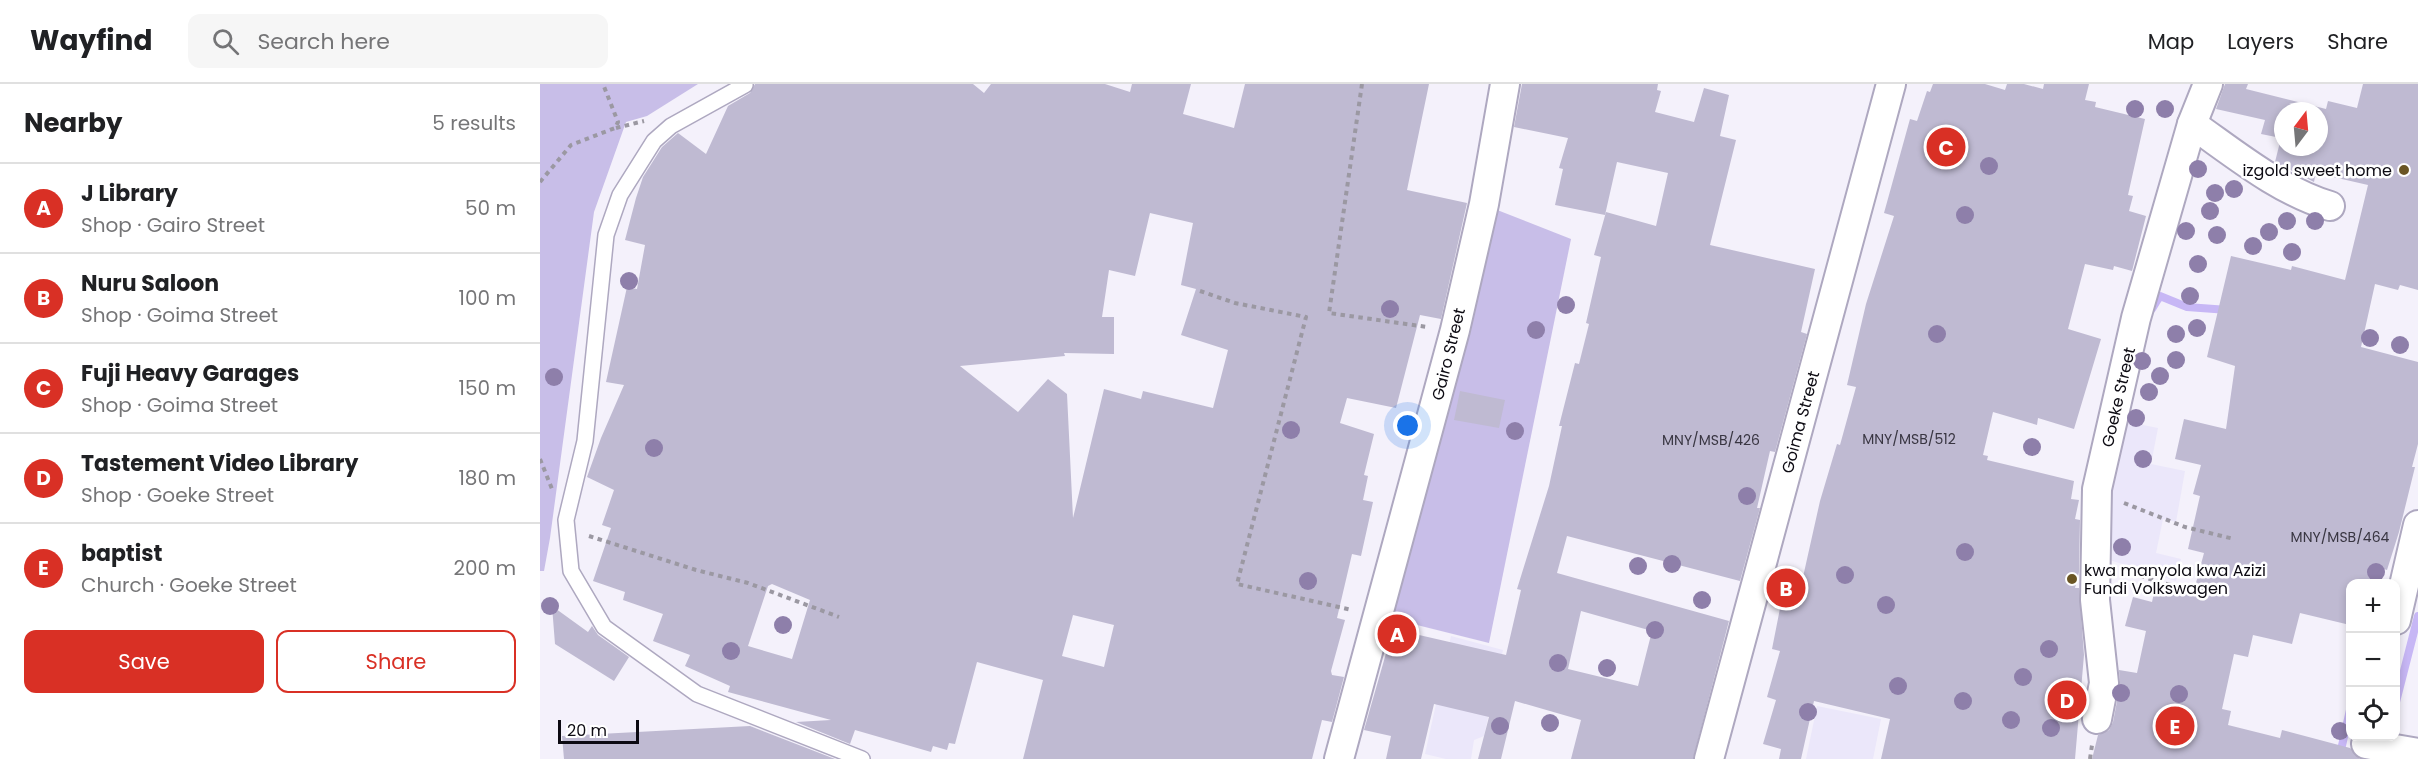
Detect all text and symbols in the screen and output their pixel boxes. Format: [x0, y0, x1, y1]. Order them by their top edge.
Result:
search box [188, 14, 608, 68]
text: Wayfind [30, 21, 152, 60]
icon: search [209, 25, 242, 58]
text: Search here [257, 26, 390, 57]
text: Map [2148, 27, 2194, 56]
text: Layers [2227, 27, 2294, 56]
text: Share [2327, 27, 2388, 56]
north arrow [2274, 102, 2328, 156]
text: Nearby [24, 105, 122, 141]
text: 5 results [432, 109, 516, 137]
pin: C [1926, 124, 1966, 170]
place label: izgold sweet home [2242, 159, 2392, 182]
marker: izgold sweet home [2397, 163, 2411, 177]
text: J Library [81, 178, 178, 209]
text: A [36, 194, 51, 222]
text: 50 m [465, 194, 516, 222]
text: Shop · Gairo Street [81, 211, 265, 239]
text: Nuru Saloon [81, 268, 219, 299]
text: B [37, 284, 50, 312]
text: 100 m [459, 284, 516, 312]
text: Shop · Goima Street [81, 301, 278, 329]
street label: Gairo Street [1426, 305, 1471, 403]
street label: Goeke Street [2096, 345, 2141, 449]
text: Fuji Heavy Garages [81, 358, 299, 389]
street label: Goima Street [1776, 368, 1825, 476]
text: C [36, 374, 51, 402]
text: 150 m [459, 374, 516, 402]
text: Shop · Goima Street [81, 391, 278, 419]
your location [1393, 411, 1422, 440]
house number: MNY/MSB/512 [1862, 429, 1956, 449]
house number: MNY/MSB/426 [1662, 430, 1760, 450]
text: Tastement Video Library [81, 448, 358, 479]
text: D [36, 464, 51, 492]
text: 180 m [458, 464, 516, 492]
text: Shop · Goeke Street [81, 481, 274, 509]
house number: MNY/MSB/464 [2291, 527, 2390, 547]
text: baptist [81, 538, 162, 569]
text: E [38, 554, 49, 582]
text: 200 m [453, 554, 516, 582]
place label: kwa manyola kwa Azizi Fundi Volkswagen [2084, 559, 2266, 600]
pin: B [1766, 566, 1806, 610]
text: Church · Goeke Street [81, 571, 297, 599]
marker: kwa manyola kwa Azizi Fundi Volkswagen [2065, 572, 2079, 586]
map controls [2346, 579, 2400, 741]
button: + [2346, 579, 2400, 633]
pin: A [1378, 612, 1416, 656]
button: Save [24, 630, 264, 693]
button: Share [276, 630, 516, 693]
button: − [2346, 633, 2400, 687]
pin: D [2048, 678, 2086, 722]
button: locate [2346, 687, 2400, 741]
pin: E [2156, 704, 2194, 748]
scale bar [558, 717, 639, 744]
text: 20 m [567, 719, 607, 742]

